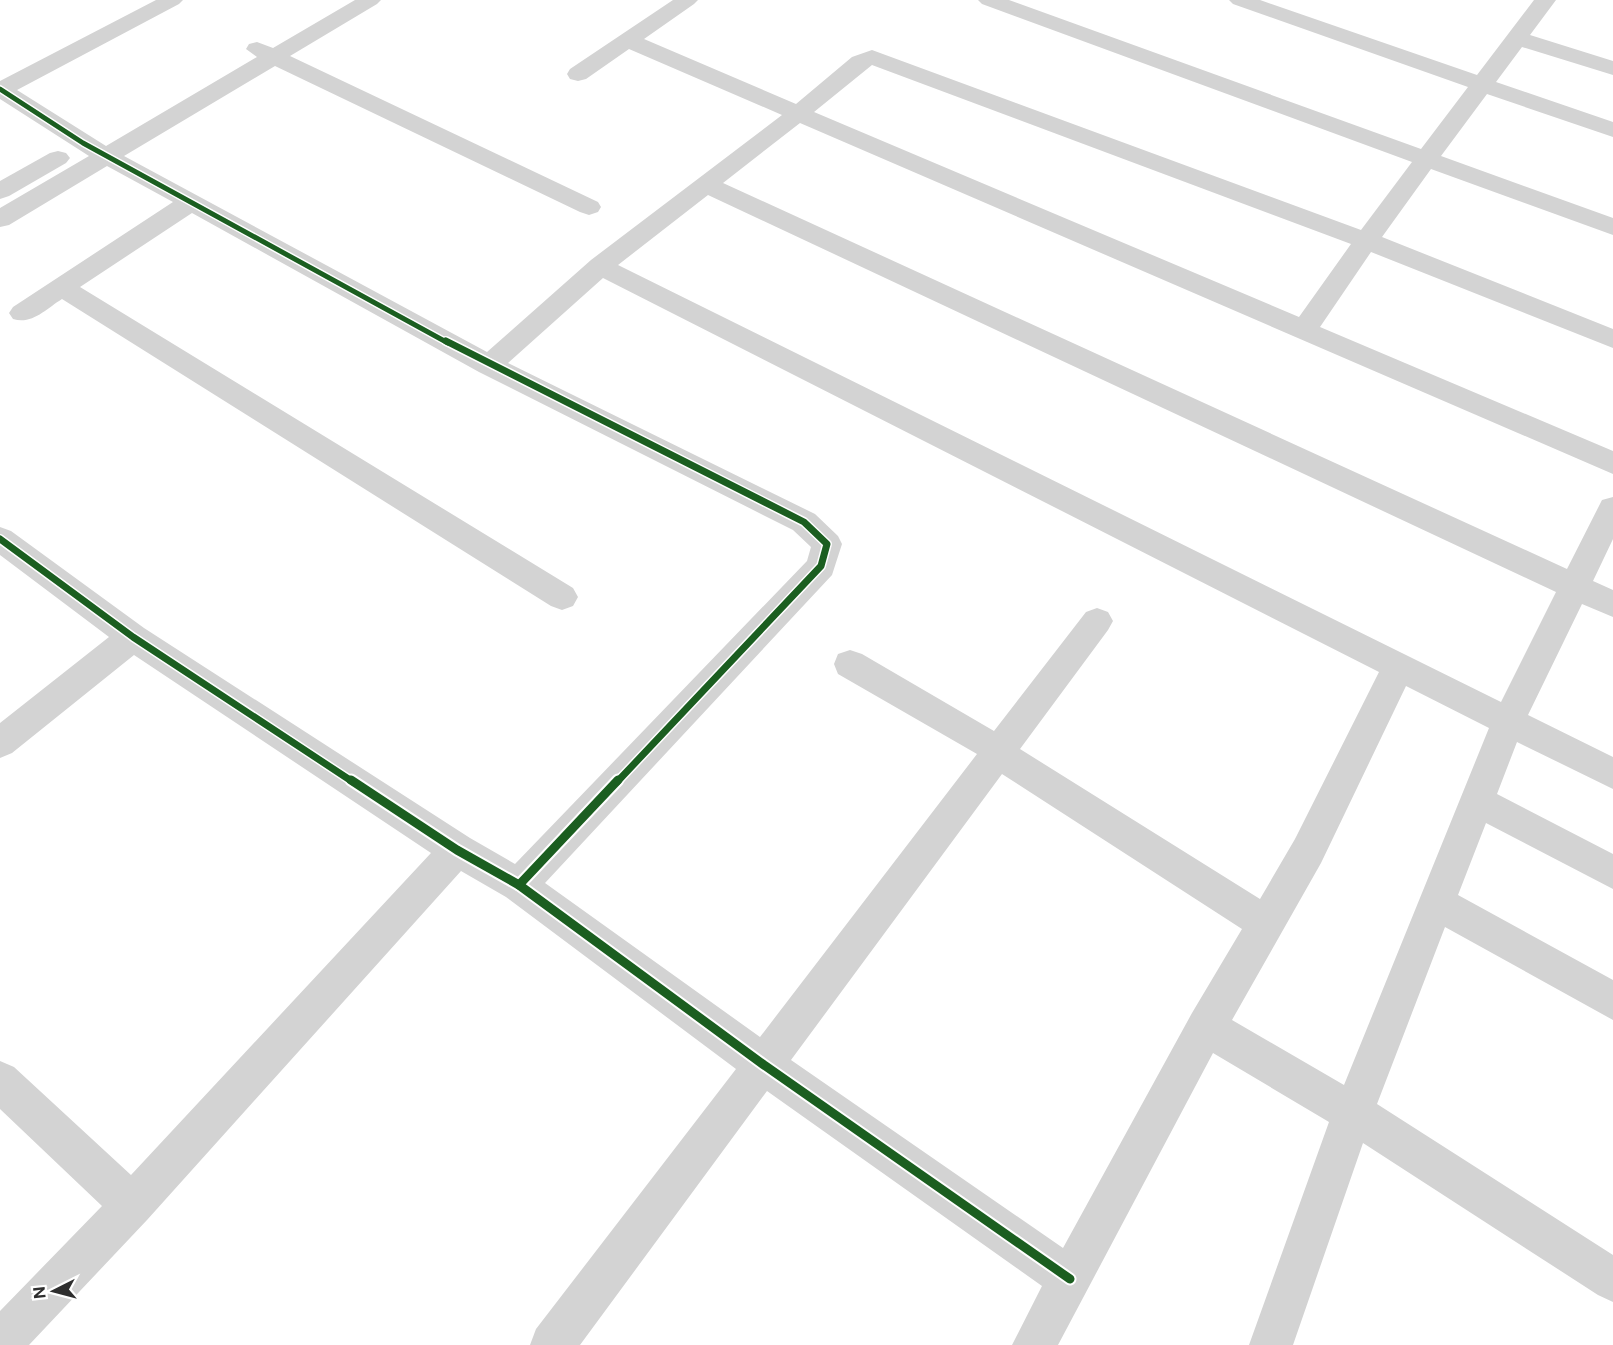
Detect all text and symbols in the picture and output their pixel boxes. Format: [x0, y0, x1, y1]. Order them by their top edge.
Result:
north arrow [24, 1261, 84, 1321]
text: N [29, 1285, 50, 1300]

